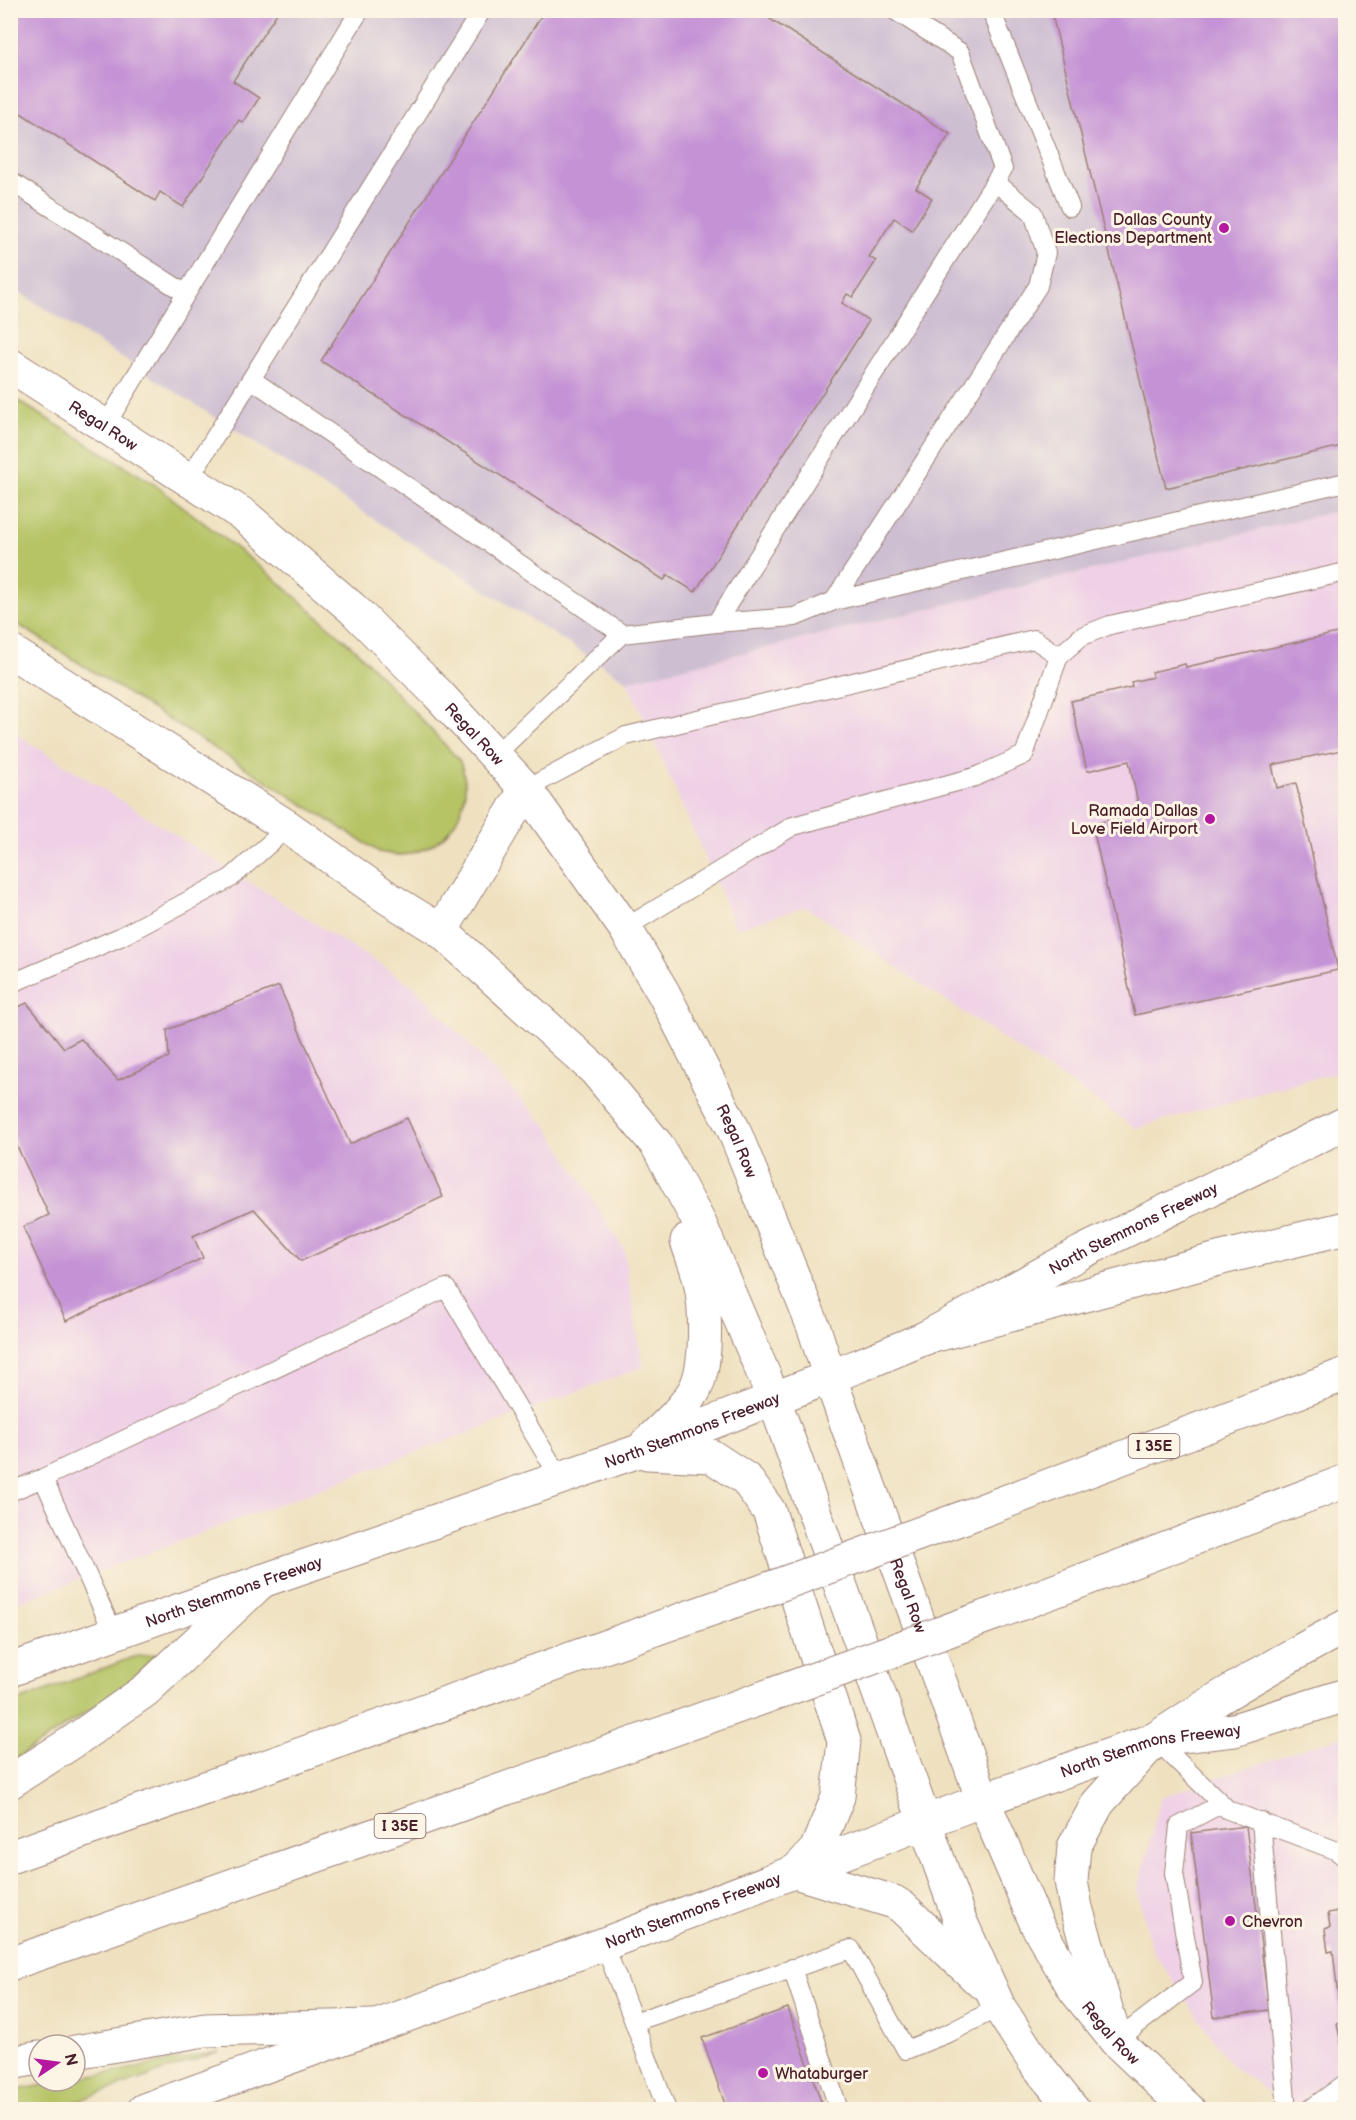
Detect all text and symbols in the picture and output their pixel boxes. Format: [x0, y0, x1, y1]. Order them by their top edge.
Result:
place label: Dallas County Elections Department [1054, 211, 1213, 248]
marker: Dallas County Elections Department [1217, 221, 1231, 235]
street label: Regal Row [65, 397, 141, 456]
street label: Regal Row [440, 699, 507, 770]
place label: Ramada Dallas Love Field Airport [1071, 802, 1198, 839]
marker: Ramada Dallas Love Field Airport [1203, 812, 1217, 826]
street label: Regal Row [711, 1101, 760, 1181]
street label: North Stemmons Freeway [1046, 1179, 1222, 1279]
street label: North Stemmons Freeway [602, 1389, 784, 1473]
road number: I 35E [1128, 1434, 1180, 1458]
street label: North Stemmons Freeway [143, 1553, 326, 1632]
street label: Regal Row [885, 1556, 930, 1636]
street label: North Stemmons Freeway [1058, 1720, 1244, 1783]
road number: I 35E [374, 1814, 426, 1838]
street label: North Stemmons Freeway [603, 1869, 784, 1954]
place label: Chevron [1242, 1913, 1303, 1932]
marker: Chevron [1223, 1914, 1237, 1928]
street label: Regal Row [1077, 1998, 1143, 2069]
north arrow [27, 2033, 87, 2093]
text: N [60, 2052, 81, 2068]
place label: Whataburger [775, 2065, 868, 2084]
marker: Whataburger [756, 2066, 770, 2080]

